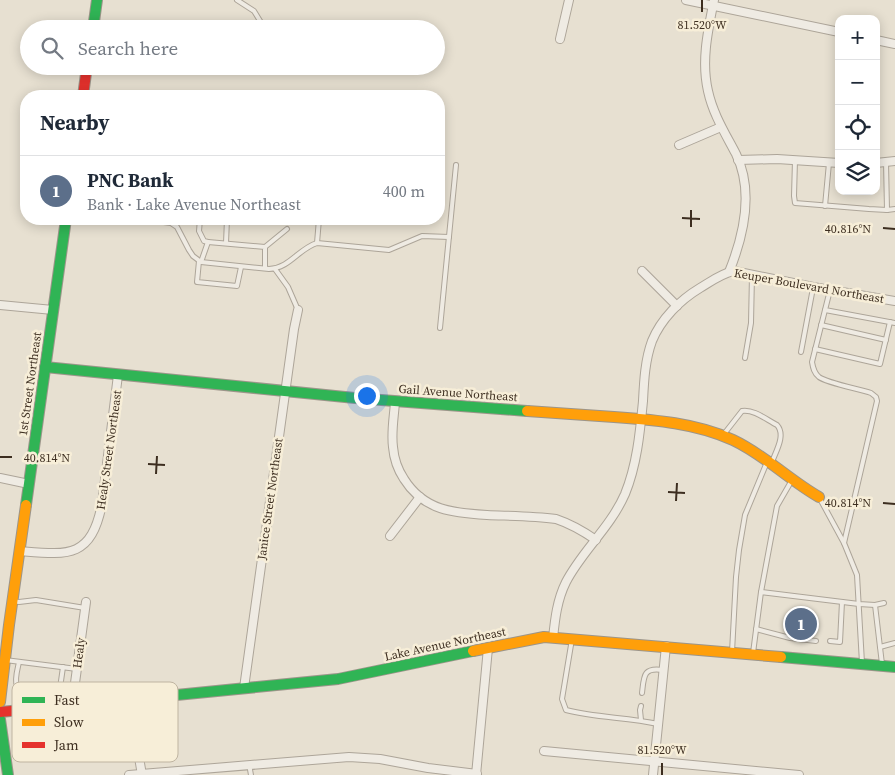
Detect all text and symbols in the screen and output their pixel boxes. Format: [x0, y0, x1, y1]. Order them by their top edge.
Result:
map controls [835, 15, 880, 195]
button: + [835, 15, 880, 60]
text: 81.520°W [677, 17, 727, 33]
search box [20, 20, 445, 75]
icon: search [38, 34, 66, 62]
text: Search here [78, 35, 178, 61]
button: − [835, 60, 880, 105]
button: locate [835, 105, 880, 150]
text: Nearby [40, 108, 110, 137]
button: layers [835, 150, 880, 195]
text: PNC Bank [87, 167, 173, 193]
text: 1 [52, 180, 60, 202]
text: 400 m [383, 180, 425, 202]
text: Bank · Lake Avenue Northeast [87, 193, 301, 215]
text: 40.816°N [825, 221, 871, 237]
street label: Keuper Boulevard Northeast [733, 265, 885, 307]
street label: 1st Street Northeast [15, 331, 45, 437]
street label: Gail Avenue Northeast [398, 381, 518, 405]
your location [354, 383, 380, 409]
street label: Healy Street Northeast [93, 389, 125, 511]
street label: Janice Street Northeast [253, 437, 286, 562]
text: 40.814°N [24, 450, 70, 466]
text: 40.814°N [825, 495, 871, 511]
pin: 1 [785, 605, 817, 643]
street label: Lake Avenue Northeast [383, 623, 507, 665]
street label: Healy [69, 636, 89, 669]
legend [12, 682, 178, 762]
text: Fast [54, 690, 80, 710]
text: Slow [54, 712, 84, 732]
text: Jam [53, 735, 79, 755]
text: 81.520°W [637, 742, 687, 758]

